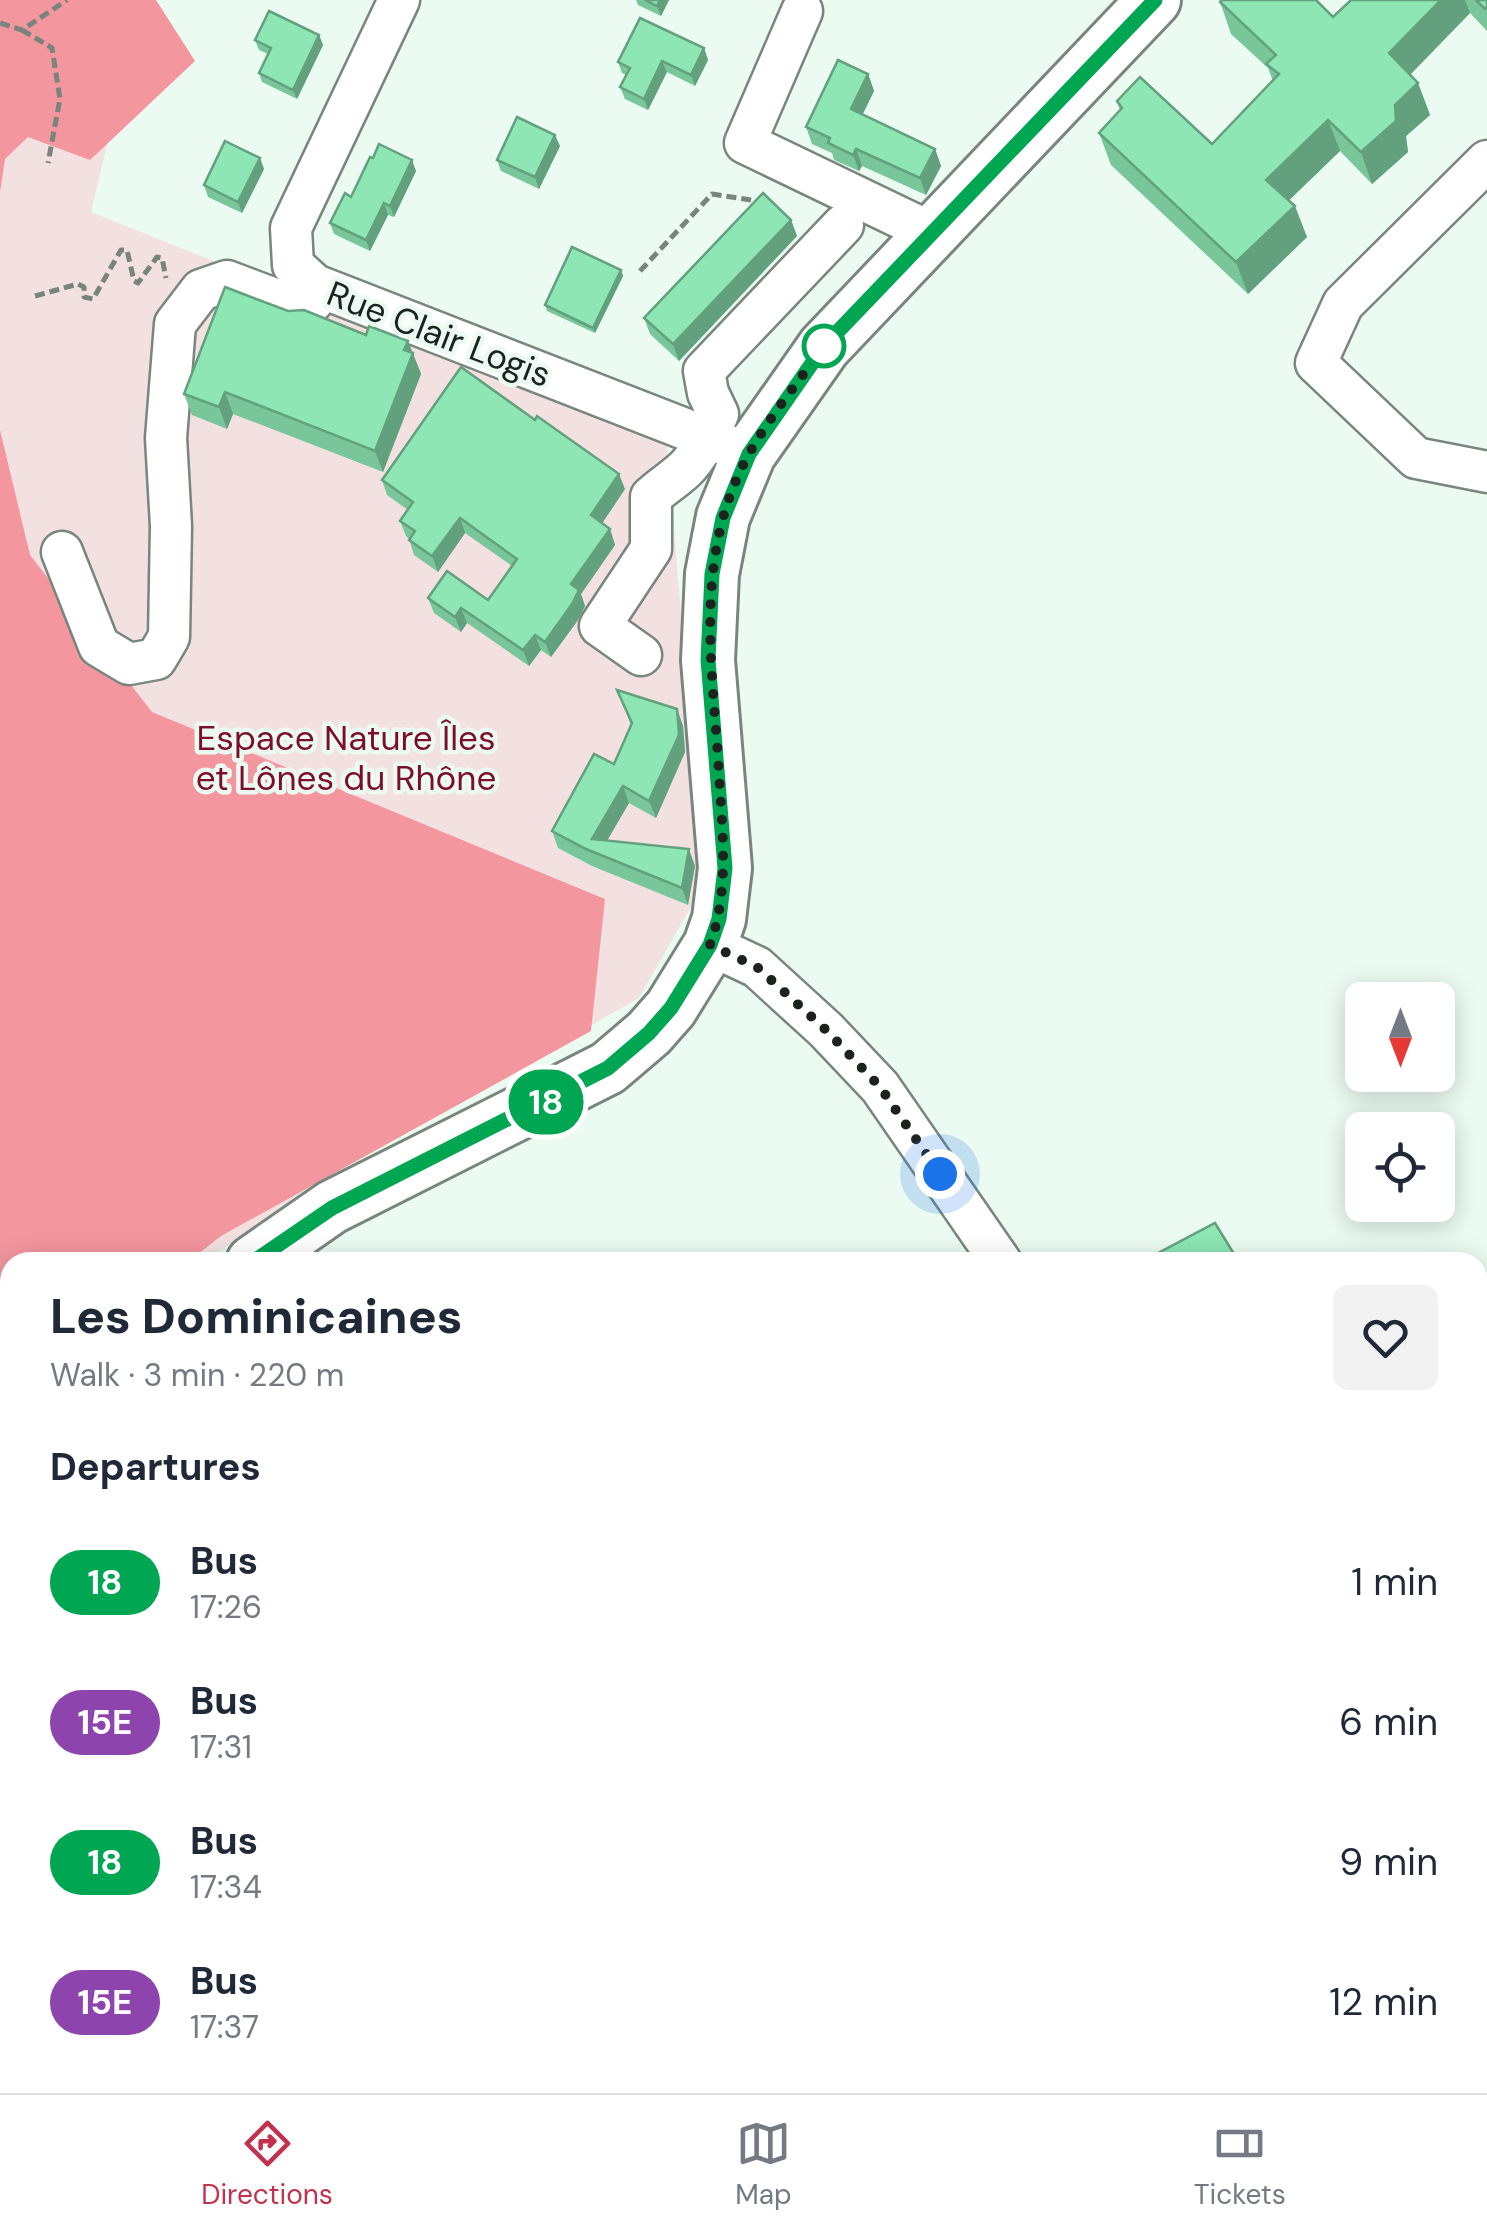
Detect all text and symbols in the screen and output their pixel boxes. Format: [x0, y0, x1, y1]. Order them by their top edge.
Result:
street label: Rue Clair Logis [321, 270, 557, 398]
unlabelled marker [803, 325, 845, 367]
park label: Espace Nature Îles et Lônes du Rhône [196, 715, 496, 801]
north arrow [1345, 982, 1455, 1092]
map controls [1345, 982, 1455, 1222]
line badge: 18 [501, 1070, 591, 1134]
text: 18 [529, 1079, 563, 1125]
button: locate [1345, 1112, 1455, 1222]
your location [915, 1149, 965, 1199]
text: Les Dominicaines [50, 1285, 462, 1348]
button: heart [1333, 1285, 1438, 1390]
text: Walk · 3 min · 220 m [50, 1354, 344, 1396]
text: Departures [50, 1442, 261, 1492]
text: Bus [190, 1536, 258, 1586]
text: 1 min [1351, 1557, 1438, 1607]
text: 18 [88, 1559, 122, 1605]
text: 17:26 [190, 1586, 262, 1628]
text: Bus [190, 1676, 258, 1726]
text: 6 min [1339, 1697, 1438, 1747]
text: 15E [78, 1699, 132, 1745]
text: 17:31 [190, 1726, 252, 1768]
text: Bus [190, 1816, 258, 1866]
text: 9 min [1339, 1837, 1438, 1887]
text: 18 [88, 1839, 122, 1885]
text: 17:34 [190, 1866, 262, 1908]
text: Bus [190, 1956, 258, 2006]
text: 12 min [1329, 1977, 1438, 2027]
text: 15E [78, 1979, 132, 2025]
text: 17:37 [190, 2006, 259, 2048]
tab: Directions [201, 2116, 333, 2213]
tab: Map [735, 2116, 792, 2213]
tab: Tickets [1194, 2116, 1286, 2213]

